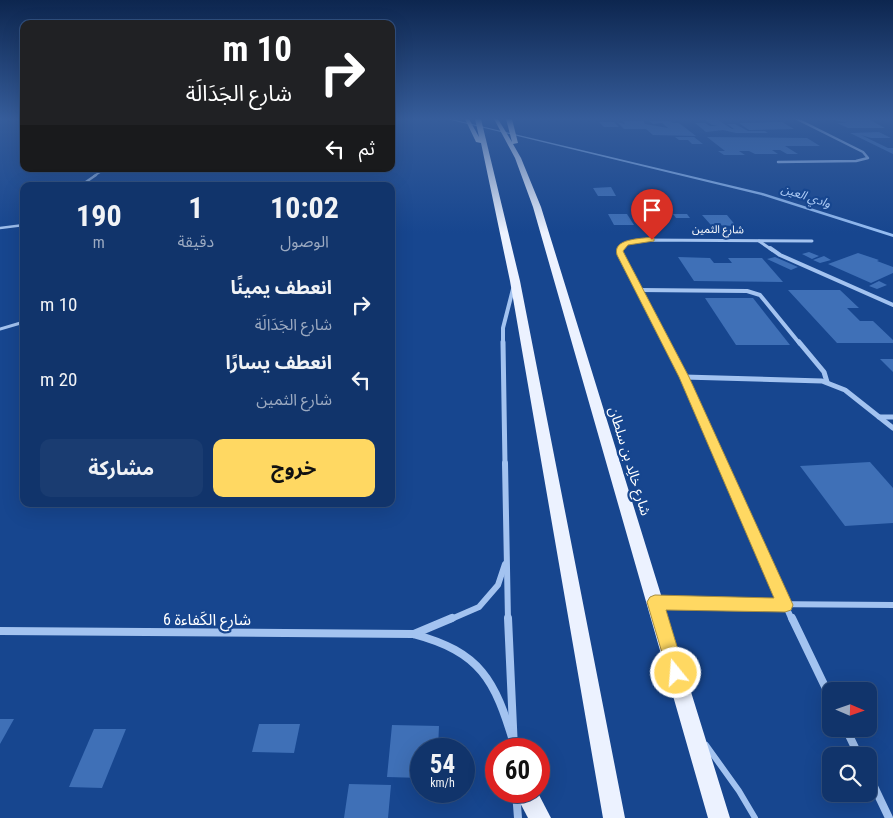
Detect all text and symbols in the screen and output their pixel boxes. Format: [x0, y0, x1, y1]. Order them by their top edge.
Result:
text: 10 m [223, 29, 292, 70]
icon: right [310, 40, 375, 105]
text: شارع الجَدَالَة [186, 81, 292, 106]
icon: left [321, 135, 349, 163]
text: ثم [359, 137, 375, 160]
water label: وادي العين [779, 181, 833, 213]
pin [631, 189, 673, 240]
text: 1 [188, 190, 203, 225]
text: 10:02 [270, 190, 339, 225]
icon: arrive [638, 196, 666, 224]
text: 190 [76, 198, 122, 233]
street label: شارع الثمين [692, 223, 744, 237]
text: دقيقة [178, 232, 214, 251]
text: الوصول [280, 232, 329, 251]
text: m [93, 233, 105, 252]
text: انعطف يمينًا [230, 276, 332, 299]
icon: right [347, 291, 375, 319]
text: 10 m [40, 293, 77, 316]
text: شارع الجَدَالَة [255, 315, 332, 334]
text: انعطف يسارًا [226, 351, 332, 374]
icon: left [347, 366, 375, 394]
text: 20 m [40, 368, 77, 391]
text: شارع الثمين [256, 390, 332, 409]
street label: شارع خالِد بن سلطان [603, 405, 654, 518]
button: مشاركة [40, 439, 203, 497]
button: خروج [213, 439, 375, 497]
street label: شارع الكَفاءة 6 [163, 610, 251, 632]
position arrow [649, 646, 701, 698]
north arrow [822, 682, 878, 738]
map controls [822, 682, 877, 802]
speed limit sign: 60 [485, 738, 550, 803]
button: search [822, 747, 877, 802]
text: 54 [430, 750, 455, 779]
text: km/h [430, 776, 455, 790]

